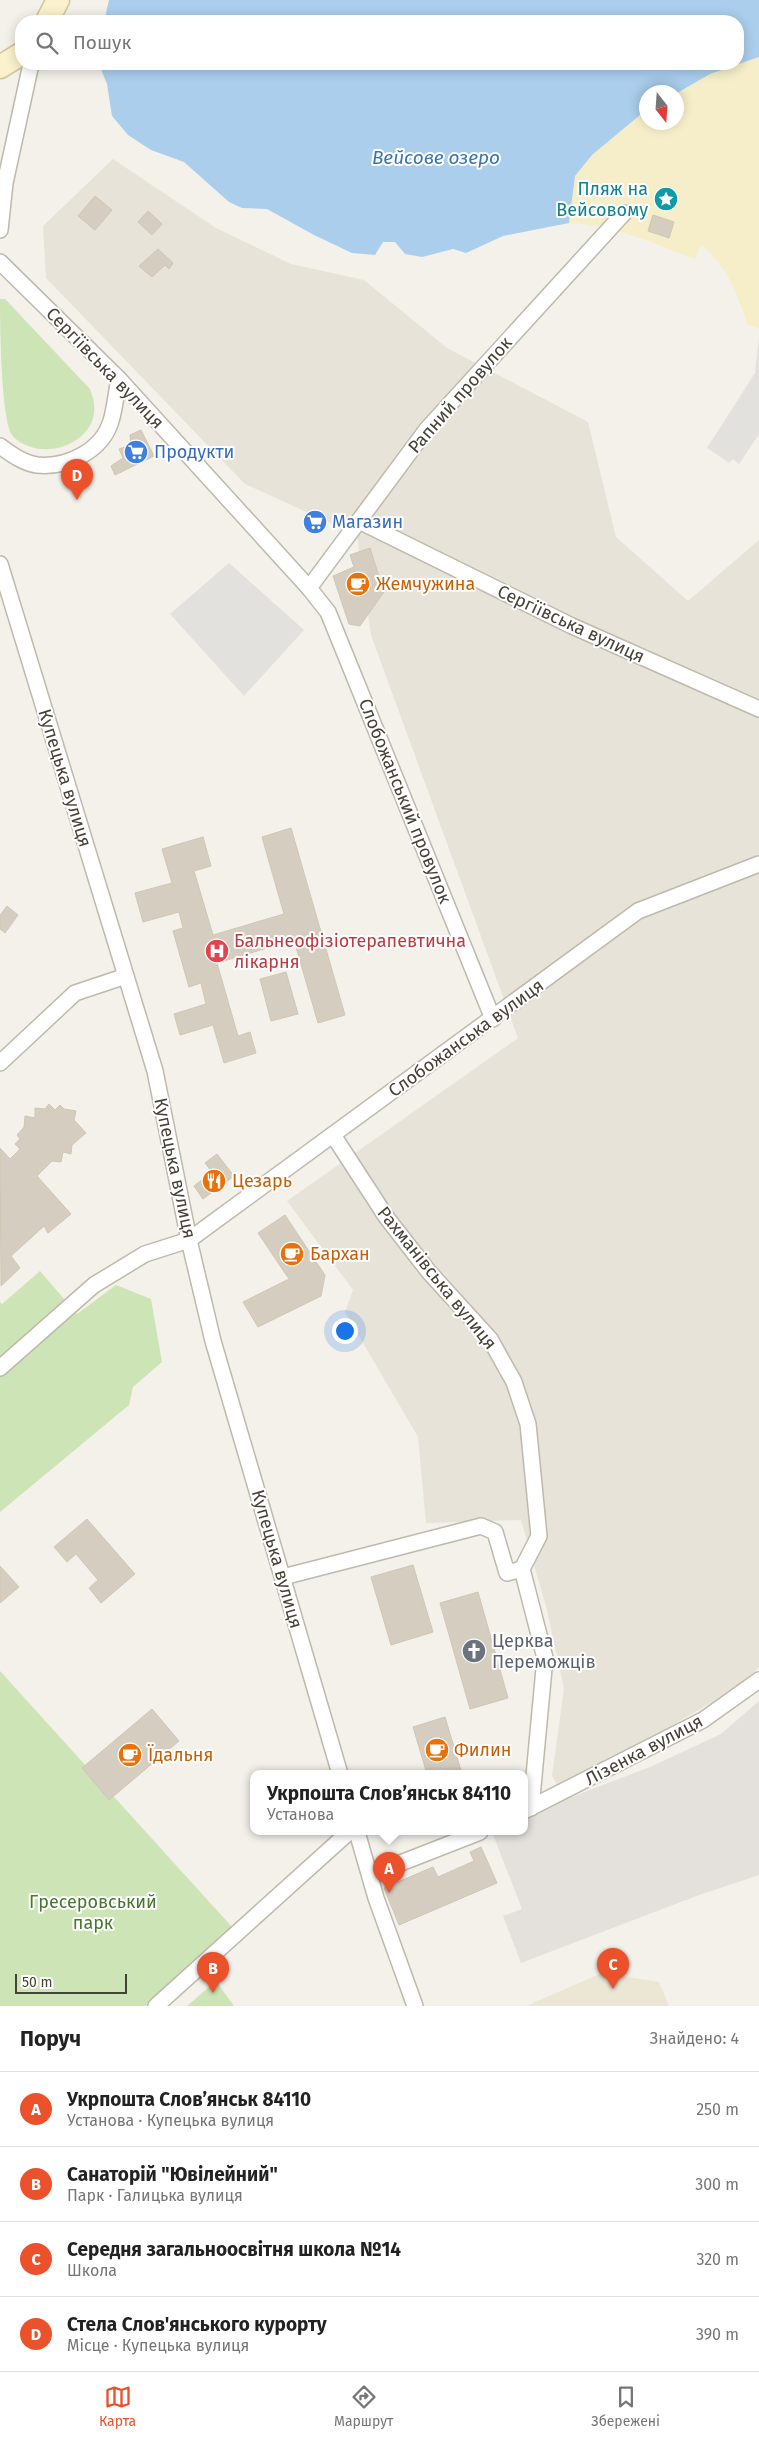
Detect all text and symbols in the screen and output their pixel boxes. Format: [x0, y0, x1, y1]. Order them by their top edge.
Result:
search box [15, 15, 744, 70]
icon: search [33, 29, 61, 57]
text: Пошук [73, 31, 131, 54]
north arrow [639, 85, 684, 130]
water label: Вейсове озеро [372, 146, 500, 169]
place label: Пляж на Вейсовому [556, 178, 648, 221]
place icon: Пляж на Вейсовому [653, 186, 679, 212]
street label: Сергіївська вулиця [41, 303, 169, 433]
street label: Рапний провулок [403, 332, 517, 458]
supermarket icon: Продукти [123, 439, 149, 465]
place label: Продукти [154, 441, 234, 463]
pin: D [61, 459, 93, 500]
supermarket icon: Магазин [302, 509, 328, 535]
place label: Магазин [332, 511, 403, 533]
cafe icon: Жемчужина [345, 571, 371, 597]
place label: Жемчужина [376, 573, 475, 595]
street label: Сергіївська вулиця [494, 580, 648, 668]
street label: Слобожанський провулок [354, 695, 456, 907]
street label: Купецька вулиця [34, 706, 96, 850]
place label: Бальнеофізіотерапевтична лікарня [234, 930, 466, 973]
hospital icon: Бальнеофізіотерапевтична лікарня [204, 938, 230, 964]
street label: Слобожанська вулиця [384, 974, 548, 1102]
street label: Купецька вулиця [149, 1096, 201, 1240]
restaurant icon: Цезарь [201, 1168, 227, 1194]
place label: Цезарь [232, 1170, 292, 1192]
street label: Рахманівська вулиця [373, 1202, 501, 1354]
cafe icon: Бархан [279, 1241, 305, 1267]
place label: Бархан [310, 1243, 370, 1265]
your location [332, 1318, 358, 1344]
street label: Купецька вулиця [247, 1487, 307, 1631]
place label: Церква Переможців [492, 1630, 596, 1673]
church icon: Церква Переможців [461, 1638, 487, 1664]
street label: Лізенка вулиця [581, 1710, 707, 1790]
cafe icon: Филин [424, 1737, 450, 1763]
place label: Филин [454, 1739, 511, 1761]
cafe icon: Їдальня [117, 1742, 143, 1768]
place label: Їдальня [147, 1744, 213, 1766]
popup [250, 1770, 528, 1835]
text: Укрпошта Слов’янськ 84110 [267, 1782, 511, 1805]
text: Установа [267, 1805, 334, 1824]
pin: A [373, 1852, 405, 1893]
park label: Гресеровський парк [29, 1891, 157, 1934]
pin: C [597, 1948, 629, 1989]
pin: B [197, 1952, 229, 1993]
scale bar [15, 1971, 128, 1994]
text: 50 m [22, 1974, 53, 1991]
text: Поруч [20, 2026, 81, 2052]
text: Знайдено: 4 [650, 2029, 739, 2048]
text: Укрпошта Слов’янськ 84110 [67, 2088, 311, 2111]
text: A [31, 2100, 41, 2119]
text: 250 m [696, 2100, 739, 2119]
text: Установа · Купецька вулиця [67, 2111, 274, 2130]
text: Санаторій "Ювілейний" [67, 2163, 278, 2186]
text: B [31, 2175, 41, 2194]
text: 300 m [695, 2175, 739, 2194]
text: Парк · Галицька вулиця [67, 2186, 243, 2205]
text: Середня загальноосвітня школа №14 [67, 2238, 401, 2261]
text: C [31, 2250, 41, 2269]
text: 320 m [696, 2250, 739, 2269]
text: Школа [67, 2261, 117, 2280]
text: Стела Слов'янського курорту [67, 2313, 327, 2336]
text: D [31, 2325, 41, 2344]
text: 390 m [696, 2325, 739, 2344]
text: Місце · Купецька вулиця [67, 2336, 249, 2355]
tab: Карта [99, 2383, 136, 2430]
tab: Маршрут [334, 2383, 393, 2430]
tab: Збережені [591, 2383, 660, 2430]

